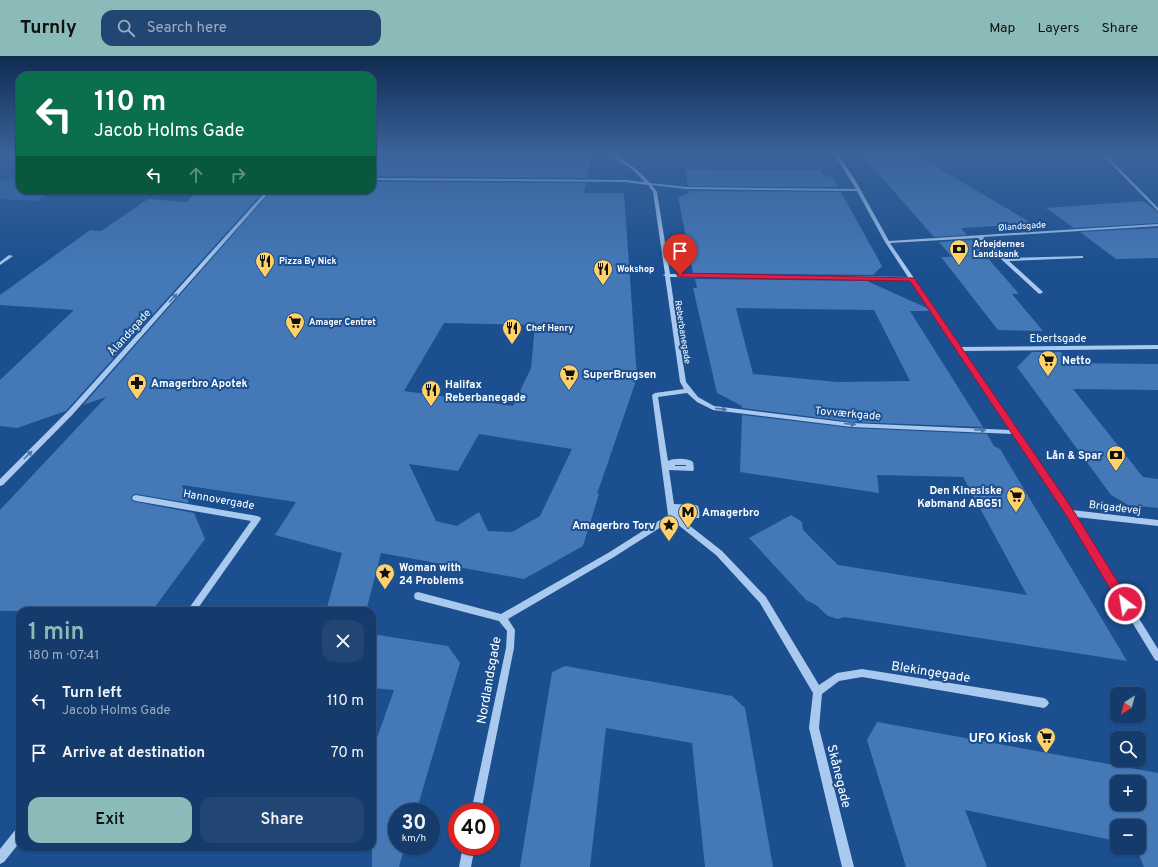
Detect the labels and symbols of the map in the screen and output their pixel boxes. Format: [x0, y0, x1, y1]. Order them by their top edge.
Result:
street label: Ølandsgade [998, 219, 1047, 234]
pin [663, 234, 697, 275]
bank icon: Arbejdernes Landsbank [948, 238, 970, 266]
place label: Arbejdernes Landsbank [973, 239, 1025, 260]
restaurant icon: Pizza By Nick [254, 250, 276, 278]
place label: Pizza By Nick [279, 256, 337, 267]
restaurant icon: Wokshop [592, 258, 614, 286]
place label: Wokshop [617, 264, 654, 275]
one-way arrow [168, 293, 177, 303]
street label: Reberbanegade [672, 299, 693, 365]
street label: Ålandsgade [105, 306, 154, 359]
supermarket icon: Amager Centret [284, 311, 306, 339]
place label: Amager Centret [309, 317, 376, 328]
restaurant icon: Chef Henry [501, 317, 523, 345]
place label: Chef Henry [526, 323, 573, 334]
street label: Ebertsgade [1030, 332, 1087, 346]
supermarket icon: Netto [1037, 349, 1059, 377]
place label: Netto [1062, 354, 1091, 368]
supermarket icon: SuperBrugsen [558, 363, 580, 391]
place label: SuperBrugsen [583, 368, 656, 382]
pharmacy icon: Amagerbro Apotek [126, 372, 148, 400]
place label: Amagerbro Apotek [151, 377, 248, 391]
place label: Halifax Reberbanegade [445, 378, 526, 405]
restaurant icon: Halifax Reberbanegade [420, 379, 442, 407]
street label: Tovværkgade [814, 404, 882, 424]
one-way arrow [715, 406, 727, 412]
one-way arrow [844, 421, 856, 428]
one-way arrow [974, 427, 986, 434]
bank icon: Lån & Spar [1105, 444, 1127, 472]
place label: Lån & Spar [1046, 449, 1102, 463]
one-way arrow [23, 450, 33, 460]
place label: Den Kinesiske Købmand ABG51 [917, 484, 1002, 511]
supermarket icon: Den Kinesiske Købmand ABG51 [1005, 485, 1027, 513]
street label: Hannovergade [182, 487, 256, 513]
street label: Brigadevej [1088, 498, 1142, 518]
metro station icon: Amagerbro [677, 501, 699, 529]
place label: Amagerbro [702, 506, 759, 520]
place icon: Amagerbro Torv [658, 514, 680, 542]
place label: Amagerbro Torv [572, 519, 655, 533]
place label: Woman with 24 Problems [399, 561, 464, 588]
place icon: Woman with 24 Problems [374, 562, 396, 590]
position arrow [1104, 583, 1146, 625]
street label: Nordlandsgade [474, 635, 506, 725]
street label: Blekingegade [890, 659, 971, 687]
north arrow [1110, 687, 1146, 723]
supermarket icon: UFO Kiosk [1035, 726, 1057, 754]
place label: UFO Kiosk [969, 731, 1032, 747]
street label: Skånegade [822, 743, 854, 810]
speed limit sign: 40 [448, 803, 500, 855]

